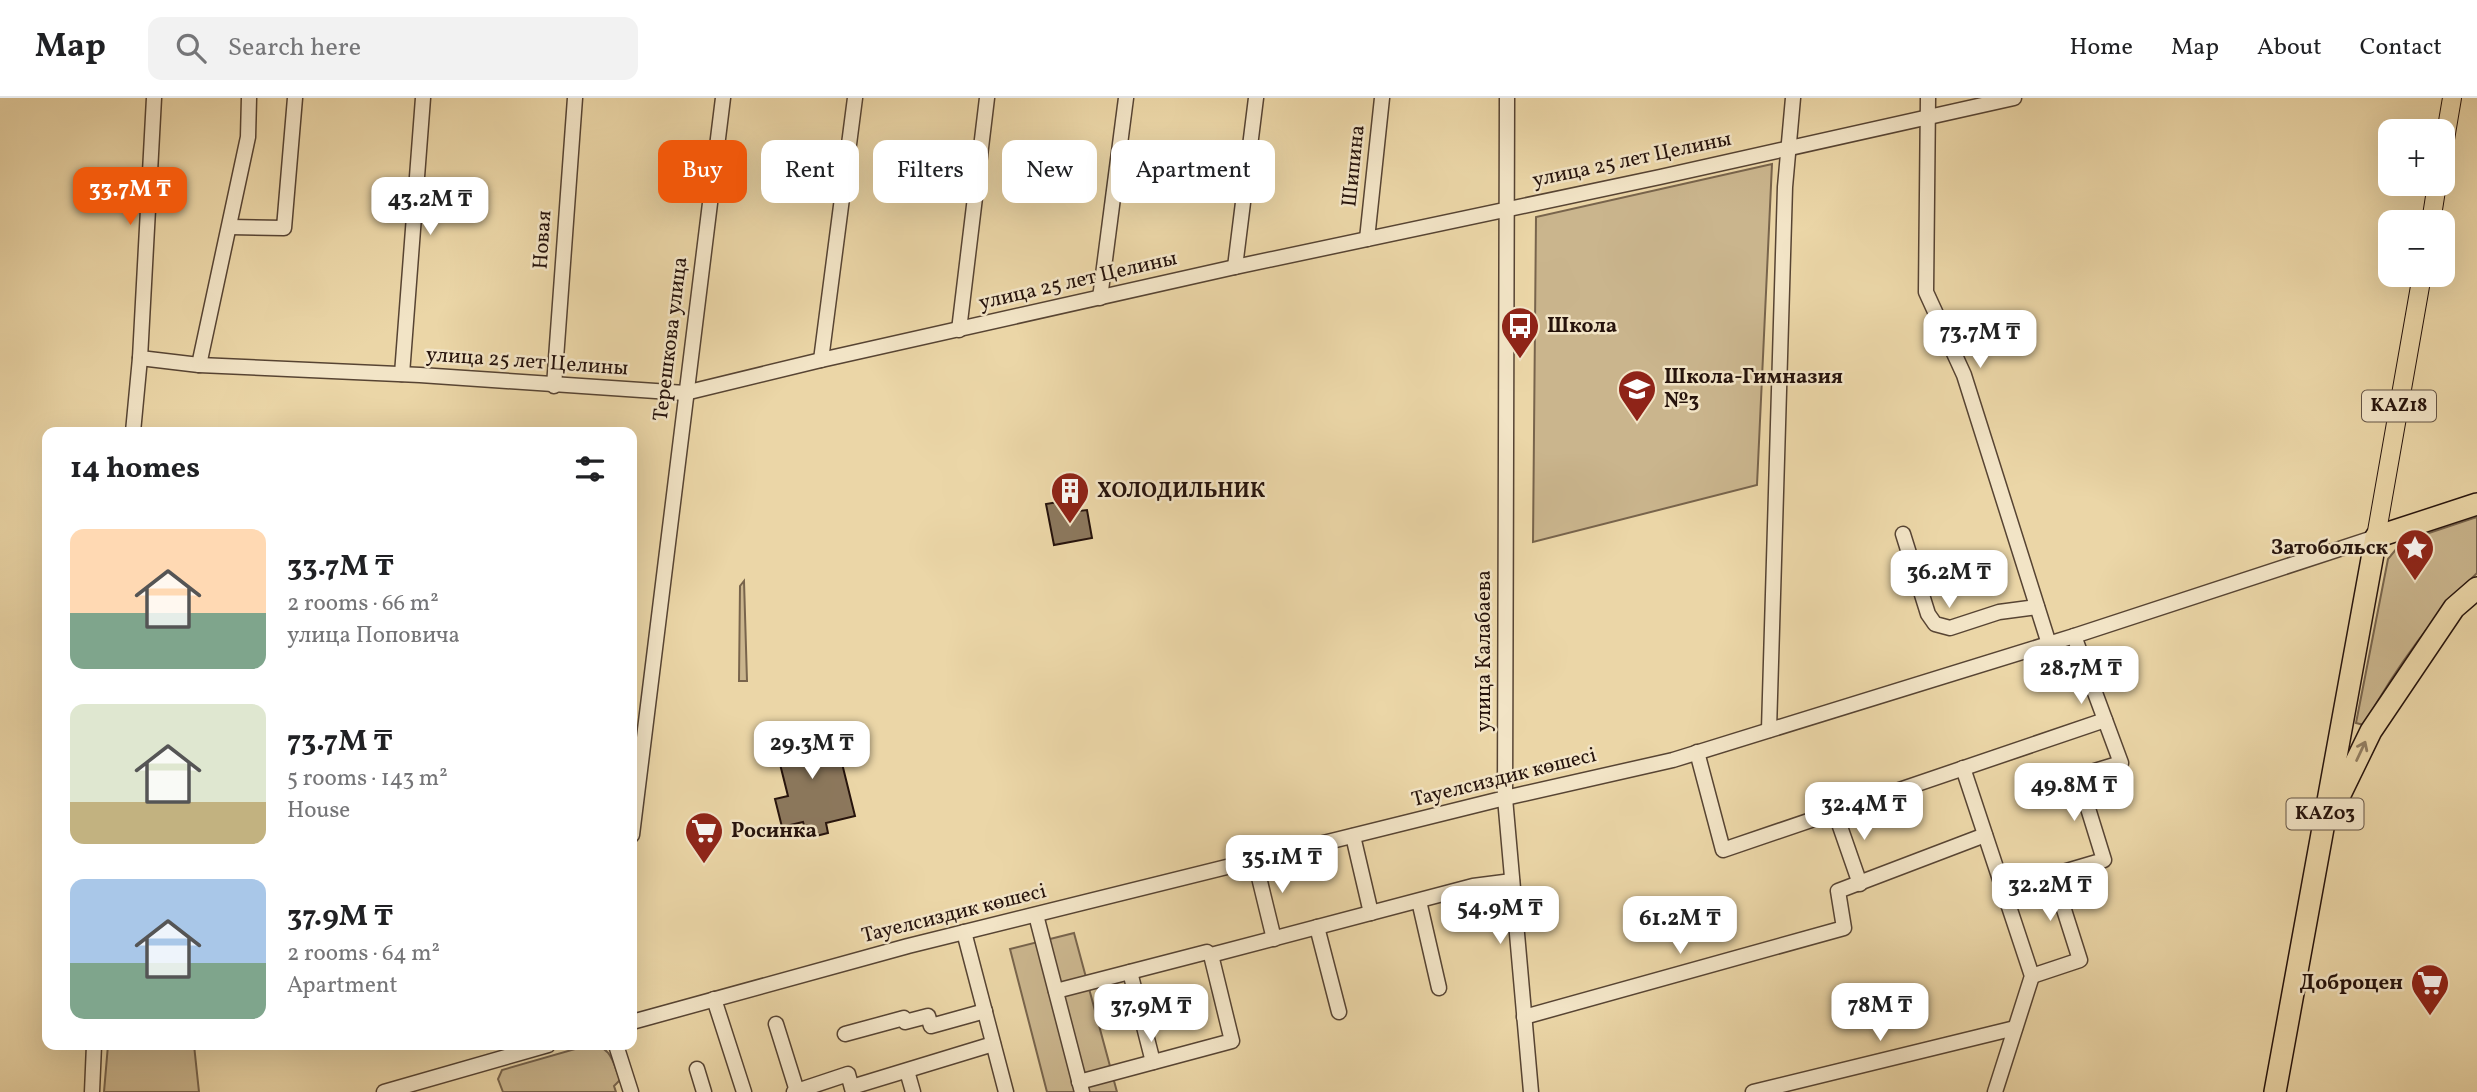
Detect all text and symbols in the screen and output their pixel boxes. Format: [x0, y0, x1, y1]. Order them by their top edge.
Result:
search box [148, 17, 638, 80]
text: Map [35, 25, 106, 71]
icon: search [172, 29, 210, 67]
text: Search here [228, 30, 361, 66]
text: Home [2069, 31, 2133, 65]
text: Map [2171, 31, 2219, 65]
text: About [2257, 31, 2322, 65]
text: Contact [2360, 31, 2442, 65]
map controls [2378, 119, 2455, 287]
button: + [2378, 119, 2455, 196]
street label: Шипина [1335, 124, 1373, 208]
street label: улица 25 лет Целины [1530, 125, 1734, 195]
chip: Buy [658, 140, 747, 203]
chip: Rent [761, 140, 859, 203]
chip: Filters [873, 140, 988, 203]
chip: New [1002, 140, 1097, 203]
chip: Apartment [1111, 140, 1275, 203]
pin: 33.7M ₸ [65, 167, 195, 227]
text: 33.7M ₸ [89, 174, 171, 206]
pin: 43.2M ₸ [365, 178, 495, 237]
text: 43.2M ₸ [387, 184, 473, 216]
street label: Новая [526, 209, 560, 270]
button: − [2378, 210, 2455, 287]
street label: улица 25 лет Целины [976, 244, 1180, 318]
street label: Терешкова улица [647, 255, 695, 423]
bus stop icon: Школа [1499, 305, 1541, 360]
pin: 73.7M ₸ [1915, 310, 2045, 370]
place label: Школа [1547, 312, 1617, 341]
text: 73.7M ₸ [1939, 317, 2021, 349]
street label: улица 25 лет Целины [425, 340, 629, 384]
place label: Школа-Гимназия №3 [1664, 363, 1843, 416]
school or university icon: Школа-Гимназия №3 [1616, 368, 1658, 423]
road number: KAZ18 [2362, 390, 2436, 422]
text: 14 homes [70, 448, 200, 490]
icon: filters [571, 450, 609, 488]
building icon: ХОЛОДИЛЬНИК [1049, 470, 1091, 525]
place label: ХОЛОДИЛЬНИК [1097, 477, 1265, 506]
place icon: Затобольск [2394, 527, 2436, 582]
place label: Затобольск [2271, 534, 2388, 563]
text: 33.7M ₸ [287, 546, 394, 588]
pin: 36.2M ₸ [1884, 550, 2014, 610]
icon: home [126, 557, 210, 641]
text: 36.2M ₸ [1907, 557, 1991, 589]
street label: улица Калабаева [1470, 570, 1499, 732]
text: 2 rooms · 66 m² [287, 588, 439, 620]
text: улица Поповича [287, 620, 460, 652]
pin: 28.7M ₸ [2016, 646, 2146, 706]
text: 28.7M ₸ [2040, 653, 2122, 685]
text: 73.7M ₸ [287, 721, 393, 763]
pin: 29.3M ₸ [747, 722, 877, 781]
text: 29.3M ₸ [770, 728, 854, 760]
icon: home [126, 732, 210, 816]
street label: Тауелсиздик көшесі [1409, 741, 1599, 815]
one-way arrow [2355, 741, 2369, 762]
text: 5 rooms · 143 m² [287, 763, 448, 795]
pin: 49.8M ₸ [2009, 764, 2139, 823]
text: 49.8M ₸ [2030, 770, 2118, 802]
pin: 32.4M ₸ [1799, 782, 1929, 842]
text: 32.4M ₸ [1821, 789, 1907, 821]
text: House [287, 795, 350, 827]
road number: KАZ03 [2286, 799, 2364, 830]
supermarket icon: Росинка [683, 810, 725, 865]
place label: Росинка [731, 817, 817, 846]
pin: 35.1M ₸ [1217, 836, 1347, 895]
text: 35.1M ₸ [1242, 842, 1322, 874]
pin: 32.2M ₸ [1985, 864, 2115, 923]
text: 32.2M ₸ [2008, 870, 2092, 902]
street label: Тауелсиздик көшесі [859, 877, 1049, 951]
pin: 54.9M ₸ [1435, 886, 1565, 946]
text: 54.9M ₸ [1457, 893, 1543, 925]
text: 37.9M ₸ [287, 896, 393, 938]
pin: 61.2M ₸ [1615, 896, 1745, 956]
text: 61.2M ₸ [1639, 903, 1721, 935]
icon: home [126, 907, 210, 991]
text: 2 rooms · 64 m² [287, 938, 440, 970]
supermarket icon: Доброцен [2409, 962, 2451, 1017]
place label: Доброцен [2299, 969, 2403, 998]
text: Apartment [287, 970, 398, 1002]
pin: 37.9M ₸ [1086, 984, 1216, 1044]
pin: 78M ₸ [1831, 984, 1929, 1043]
text: 78M ₸ [1847, 990, 1913, 1022]
text: 37.9M ₸ [1110, 991, 1192, 1023]

